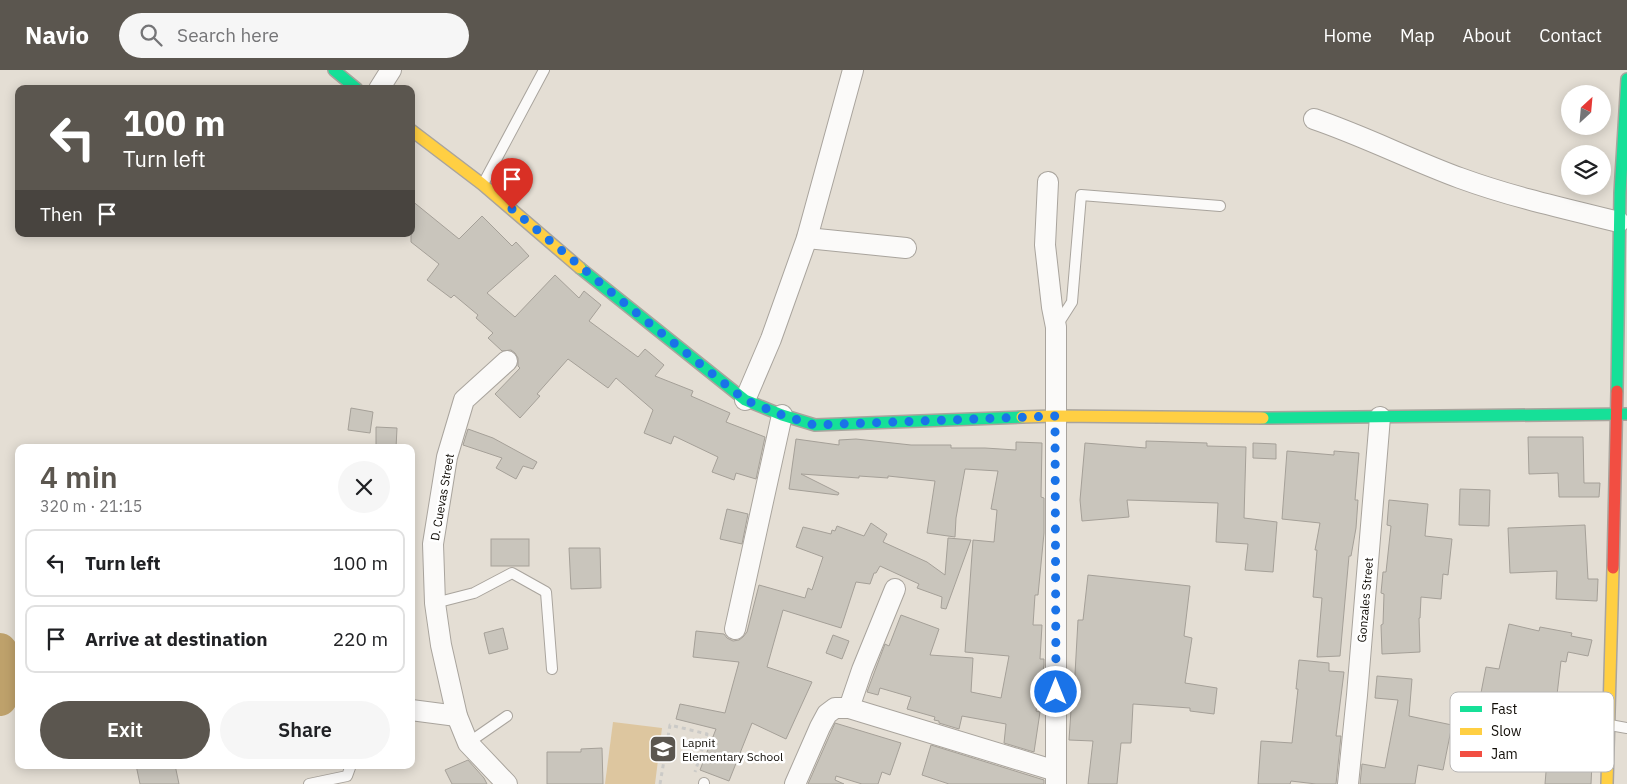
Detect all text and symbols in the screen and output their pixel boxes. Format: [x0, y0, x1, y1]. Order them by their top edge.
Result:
search box [119, 13, 469, 58]
text: Navio [25, 19, 89, 51]
icon: search [137, 21, 165, 49]
text: Search here [177, 23, 279, 47]
text: Home [1324, 24, 1372, 47]
text: Map [1400, 24, 1435, 47]
text: About [1463, 24, 1511, 47]
text: Contact [1539, 24, 1602, 47]
north arrow [1561, 85, 1611, 135]
map controls [1561, 85, 1611, 195]
text: 100 m [123, 100, 226, 146]
icon: left [40, 105, 105, 170]
text: Turn left [123, 144, 206, 173]
button: layers [1561, 145, 1611, 195]
pin [491, 158, 533, 209]
icon: arrive [498, 165, 526, 193]
icon: arrive [93, 200, 121, 228]
text: Then [40, 202, 83, 226]
street label: D. Cuevas Street [427, 452, 457, 542]
text: 4 min [40, 457, 118, 496]
button: close [338, 461, 390, 513]
text: 320 m · 21:15 [40, 496, 142, 516]
icon: left [42, 549, 70, 577]
text: Turn left [85, 551, 161, 575]
text: 100 m [333, 551, 388, 575]
street label: Gonzales Street [1354, 557, 1376, 643]
icon: arrive [42, 625, 70, 653]
text: Arrive at destination [85, 627, 268, 651]
text: 220 m [333, 627, 388, 651]
position arrow [1029, 665, 1081, 717]
legend [1450, 692, 1614, 772]
text: Fast [1491, 700, 1517, 718]
button: Exit [40, 701, 210, 759]
button: Share [220, 701, 390, 759]
text: Slow [1491, 722, 1522, 740]
school or university icon: Lapnit Elementary School [648, 734, 678, 764]
place label: Lapnit Elementary School [682, 735, 783, 764]
text: Jam [1491, 745, 1518, 763]

